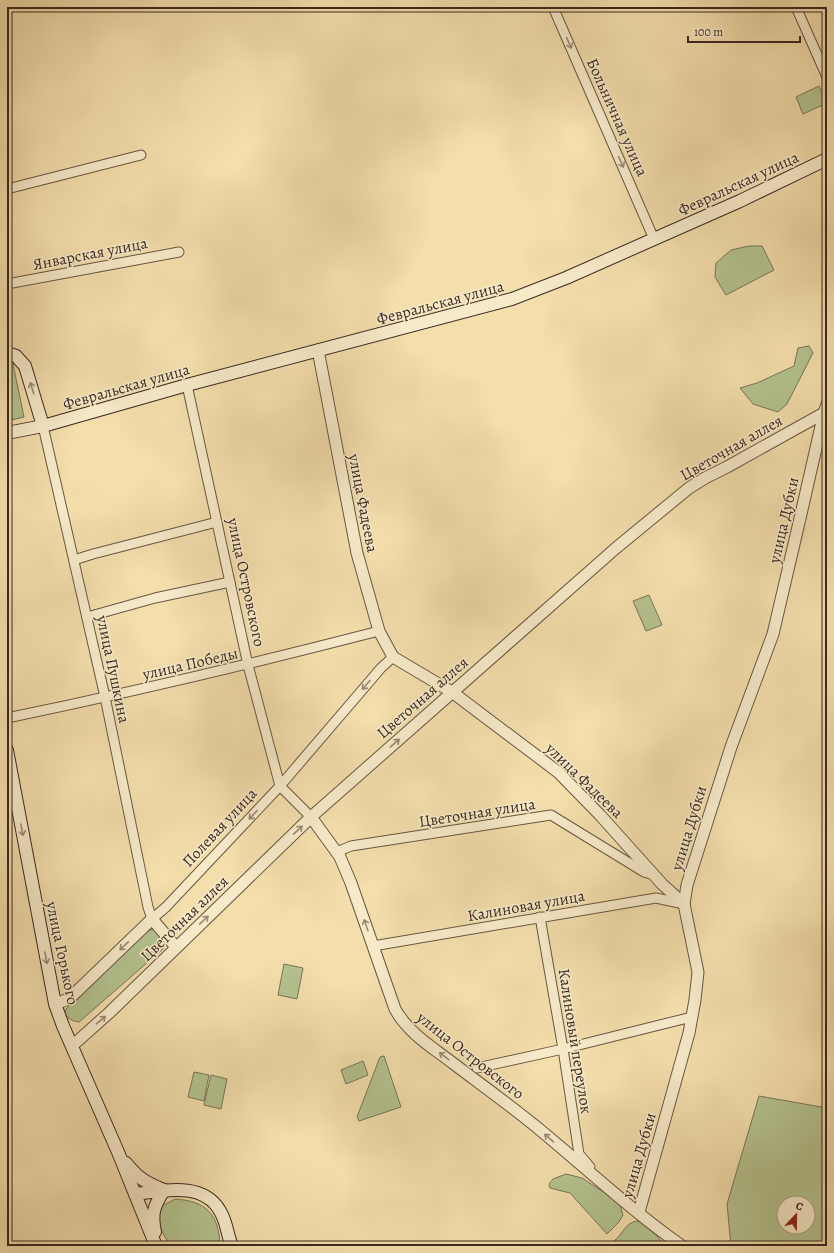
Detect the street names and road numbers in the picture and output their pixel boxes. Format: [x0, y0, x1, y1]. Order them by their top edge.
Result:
street label: Больничная улица [581, 55, 653, 181]
street label: Февральская улица [674, 146, 803, 222]
street label: Январская улица [31, 232, 150, 276]
street label: Февральская улица [374, 275, 507, 331]
street label: Февральская улица [60, 358, 193, 416]
street label: Цветочная аллея [676, 410, 787, 486]
street label: улица Фадеева [342, 451, 383, 555]
street label: улица Дубки [763, 475, 805, 566]
street label: улица Островского [221, 515, 270, 649]
street label: улица Пушкина [91, 612, 135, 726]
street label: улица Победы [139, 642, 240, 686]
street label: Цветочная аллея [372, 652, 473, 744]
street label: улица Фадеева [540, 737, 628, 824]
street label: Полевая улица [177, 783, 263, 872]
street label: улица Дубки [665, 783, 712, 874]
street label: Цветочная улица [417, 793, 538, 833]
street label: Цветочная аллея [136, 871, 234, 966]
street label: Калиновая улица [466, 885, 587, 927]
street label: улица Горького [40, 899, 84, 1007]
street label: Калиновый переулок [553, 967, 597, 1115]
street label: улица Островского [411, 1006, 529, 1105]
street label: улица Дубки [616, 1110, 662, 1201]

